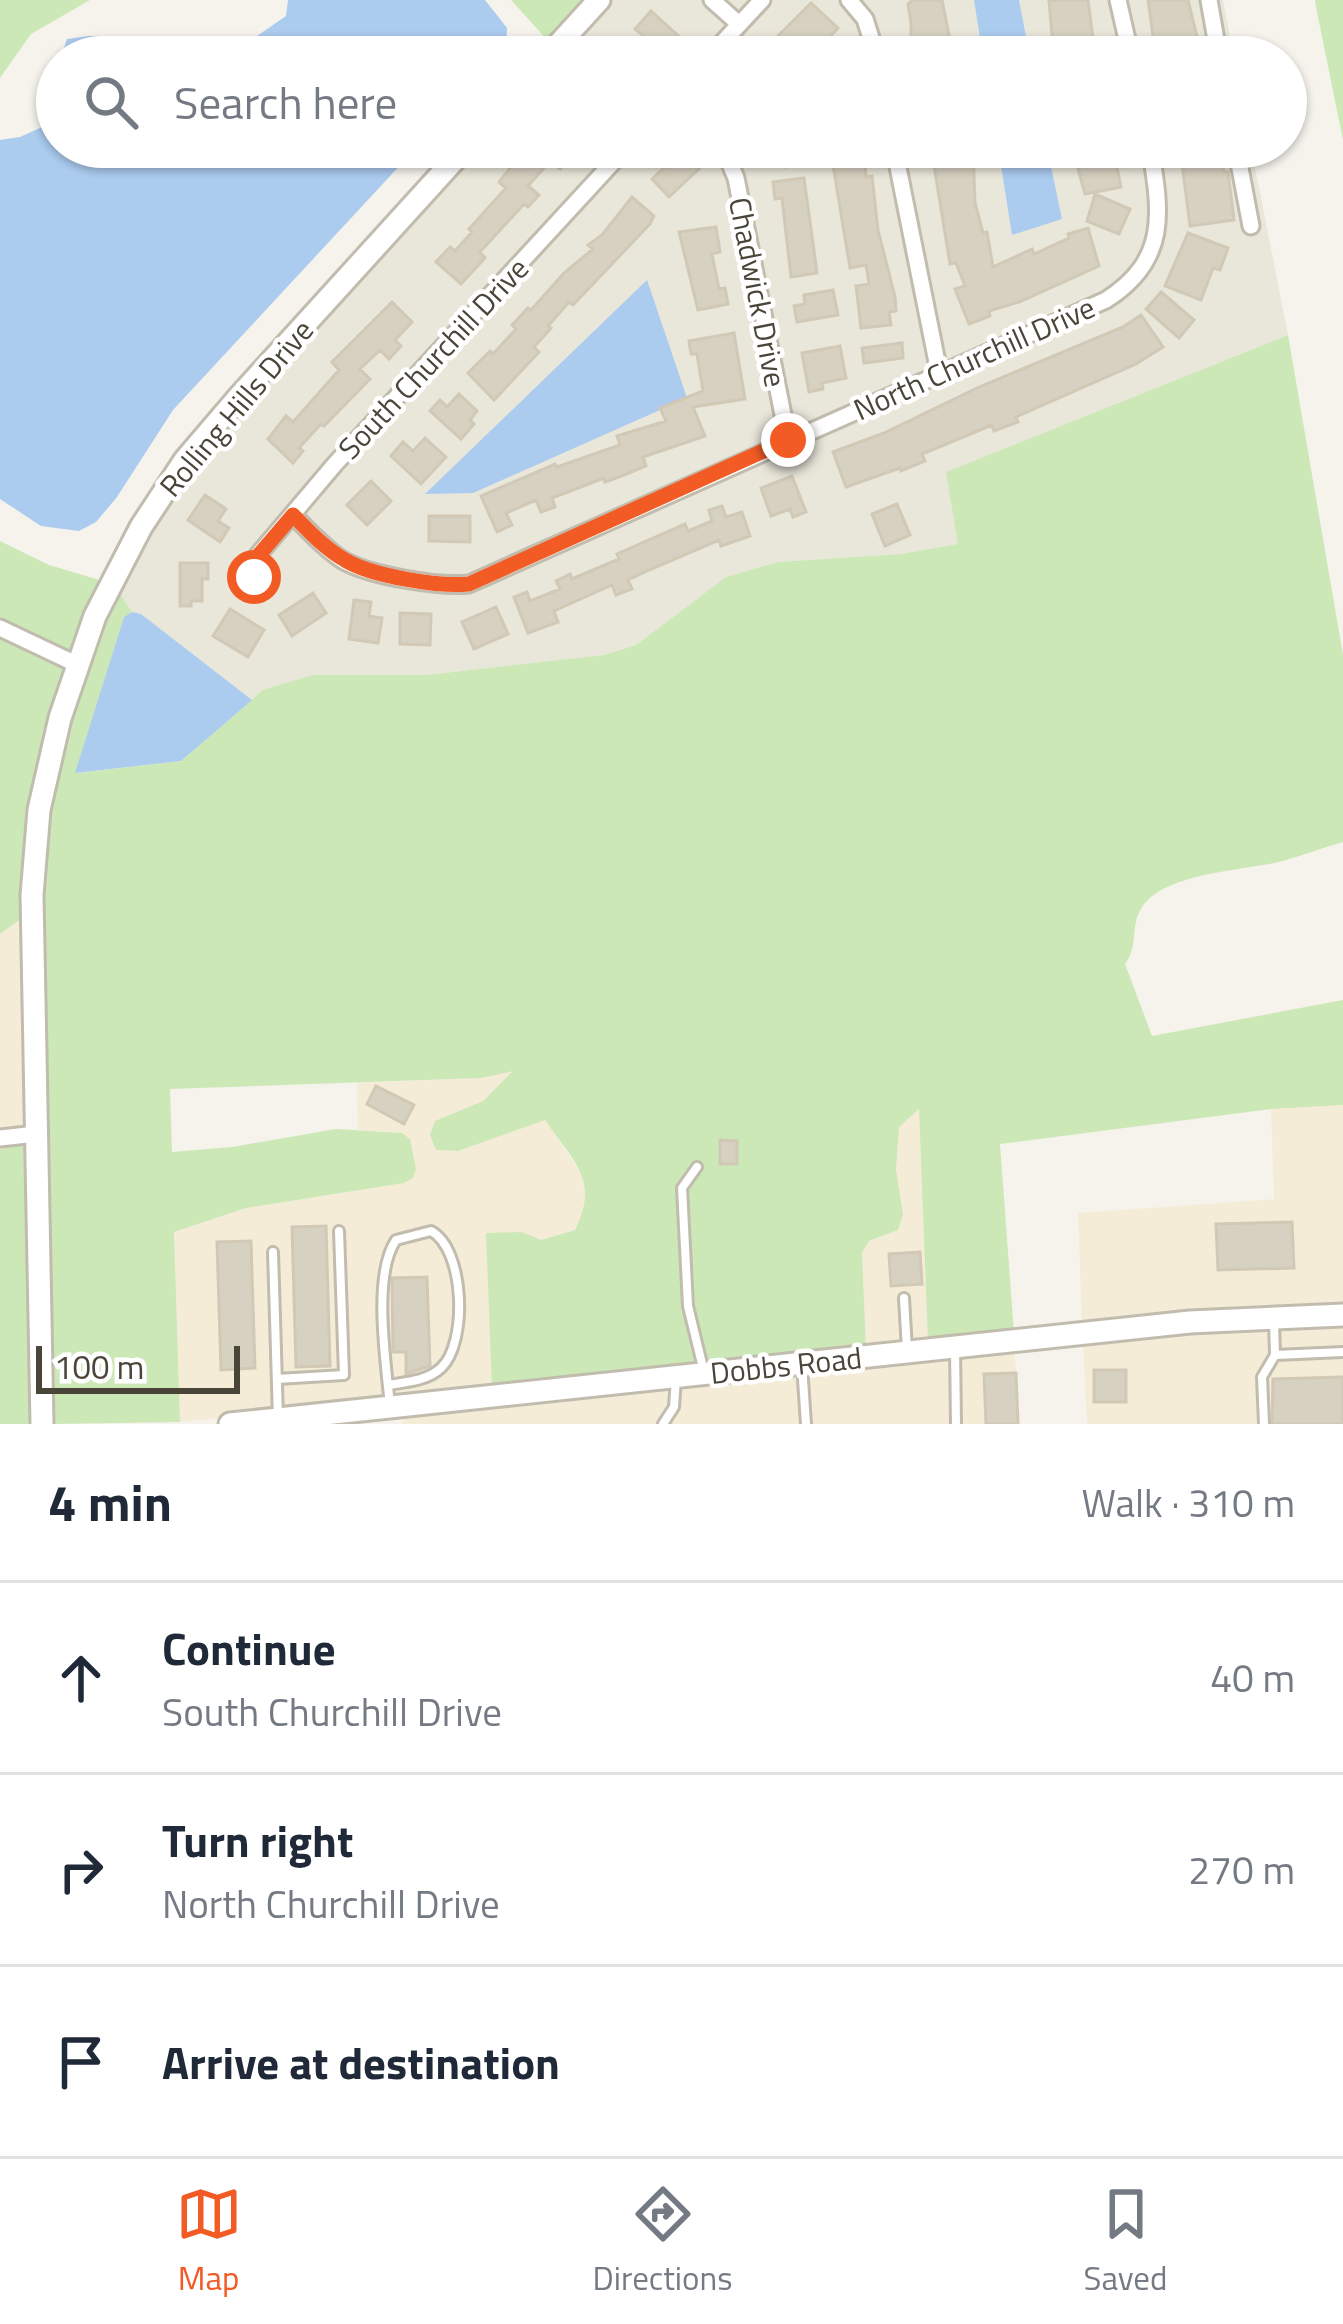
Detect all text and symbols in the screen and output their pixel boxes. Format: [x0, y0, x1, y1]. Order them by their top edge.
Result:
search box [36, 36, 1307, 168]
text: Search here [174, 68, 397, 136]
icon: search [78, 69, 144, 135]
street label: Chadwick Drive [717, 193, 799, 391]
street label: South Churchill Drive [327, 247, 539, 469]
street label: North Churchill Drive [846, 284, 1102, 432]
street label: Rolling Hills Drive [148, 309, 324, 507]
route end [761, 413, 815, 467]
route start [227, 550, 281, 604]
street label: Dobbs Road [708, 1334, 864, 1396]
scale bar [36, 1340, 240, 1393]
text: 100 m [54, 1342, 144, 1392]
text: 4 min [48, 1463, 172, 1541]
text: Walk · 310 m [1081, 1473, 1295, 1532]
text: Continue [162, 1614, 336, 1682]
icon: ahead [48, 1645, 114, 1711]
text: 40 m [1210, 1648, 1295, 1707]
text: South Churchill Drive [162, 1682, 502, 1741]
text: Turn right [162, 1806, 353, 1874]
icon: right [48, 1837, 114, 1903]
text: 270 m [1188, 1840, 1295, 1899]
text: North Churchill Drive [162, 1874, 500, 1933]
text: Arrive at destination [162, 2028, 560, 2096]
icon: arrive [48, 2029, 114, 2095]
tab: Map [176, 2181, 242, 2303]
tab: Directions [593, 2181, 733, 2303]
tab: Saved [1084, 2181, 1167, 2303]

